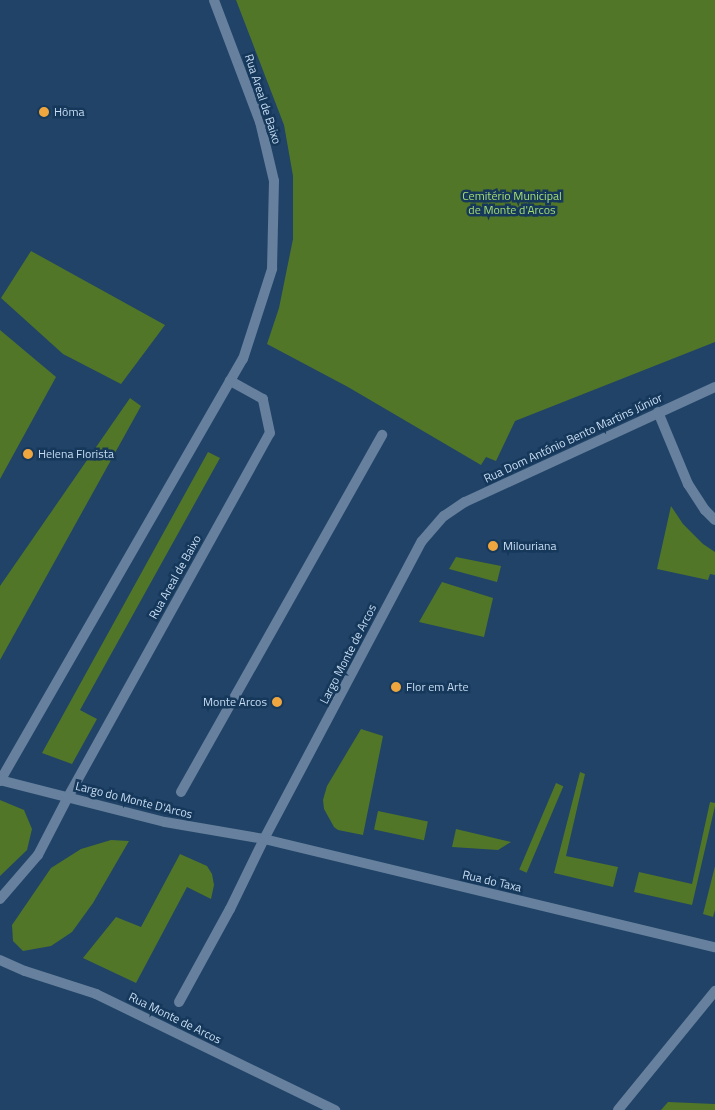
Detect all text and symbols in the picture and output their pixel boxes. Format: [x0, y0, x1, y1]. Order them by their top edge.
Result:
street label: Rua Areal de Baixo [242, 52, 284, 146]
place label: Hôma [54, 105, 84, 119]
marker: Hôma [38, 106, 50, 118]
park label: Cemitério Municipal de Monte d'Arcos [462, 189, 562, 217]
street label: Rua Dom António Bento Martins Júnior [481, 390, 665, 486]
place label: Helena Florista [38, 447, 114, 461]
marker: Helena Florista [22, 448, 34, 460]
street label: Rua Areal de Baixo [146, 533, 204, 621]
place label: Milouriana [503, 539, 556, 553]
marker: Milouriana [487, 540, 499, 552]
street label: Largo Monte de Arcos [317, 602, 379, 706]
place label: Flor em Arte [406, 680, 469, 694]
marker: Flor em Arte [390, 681, 402, 693]
place label: Monte Arcos [203, 695, 267, 709]
marker: Monte Arcos [271, 696, 283, 708]
street label: Largo do Monte D'Arcos [74, 779, 194, 821]
street label: Rua do Taxa [461, 867, 523, 895]
street label: Rua Monte de Arcos [126, 989, 224, 1047]

